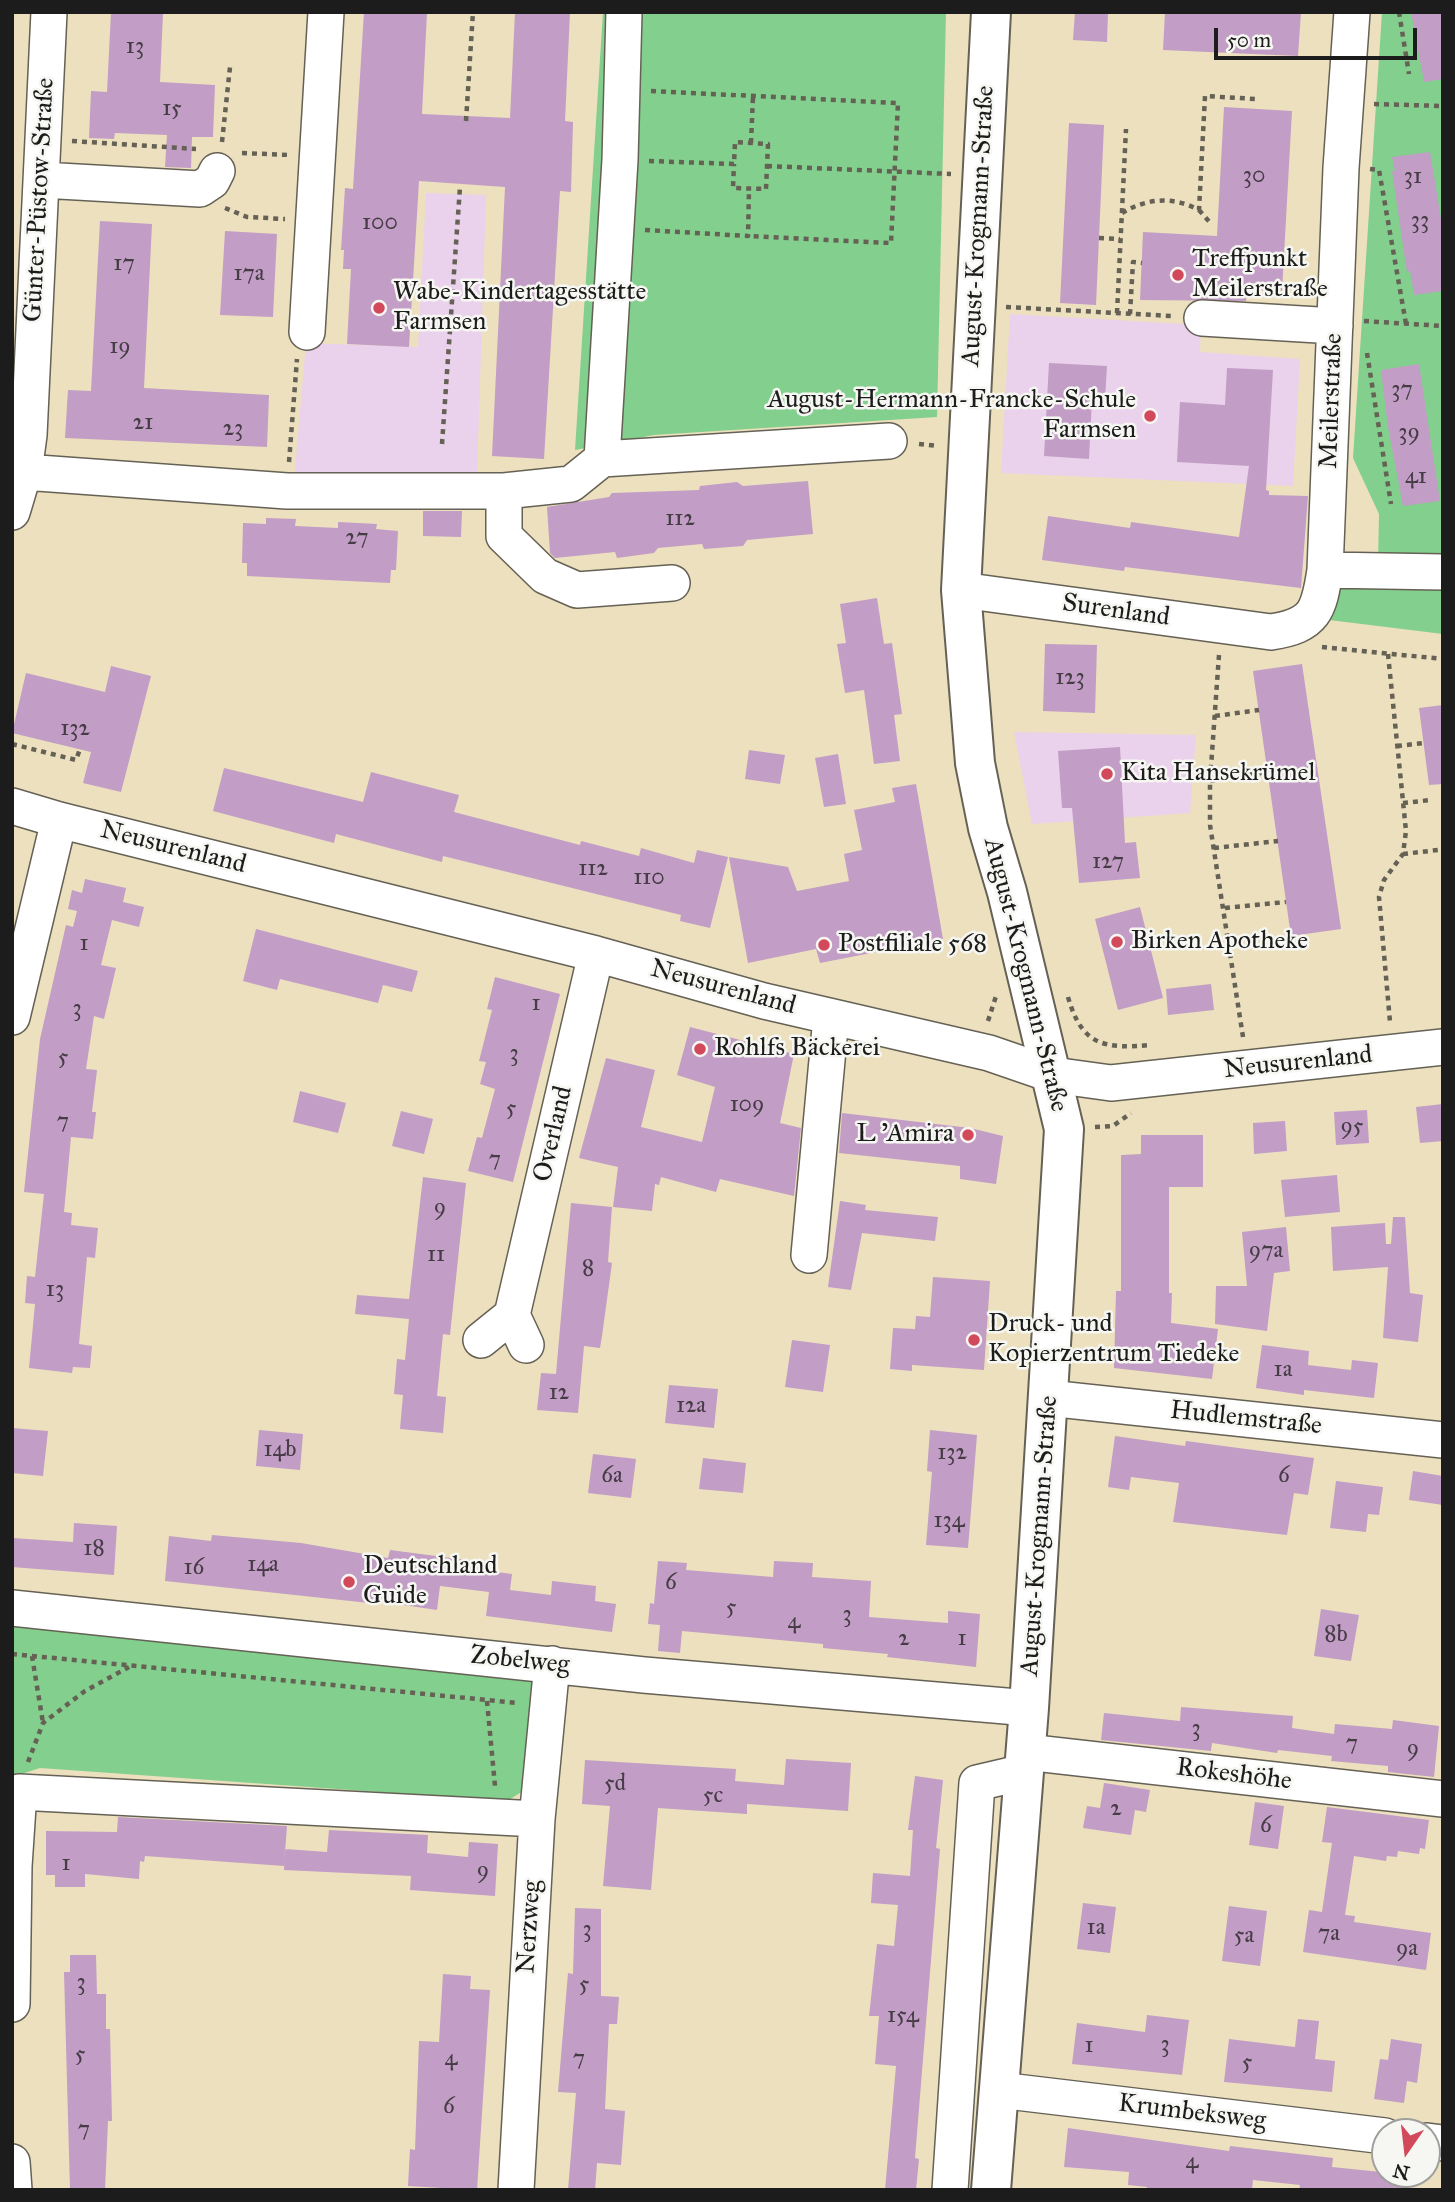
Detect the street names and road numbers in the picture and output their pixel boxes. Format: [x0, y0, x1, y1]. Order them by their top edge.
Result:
street label: Günter-Püstow-Straße [18, 77, 62, 323]
street label: August-Krogmann-Straße [956, 85, 1002, 367]
street label: Meilerstraße [1314, 333, 1350, 469]
street label: Surenland [1060, 588, 1172, 634]
street label: Neusurenland [97, 815, 249, 881]
street label: August-Krogmann-Straße [976, 835, 1074, 1115]
street label: Neusurenland [647, 954, 799, 1022]
street label: Neusurenland [1222, 1040, 1374, 1086]
street label: Overland [528, 1083, 580, 1185]
street label: August-Krogmann-Straße [1015, 1395, 1065, 1677]
street label: Hudlemstraße [1169, 1396, 1323, 1442]
street label: Zobelweg [469, 1640, 571, 1682]
street label: Rokeshöhe [1174, 1752, 1294, 1798]
street label: Nerzweg [511, 1879, 549, 1975]
street label: Krumbeksweg [1116, 2088, 1268, 2138]

